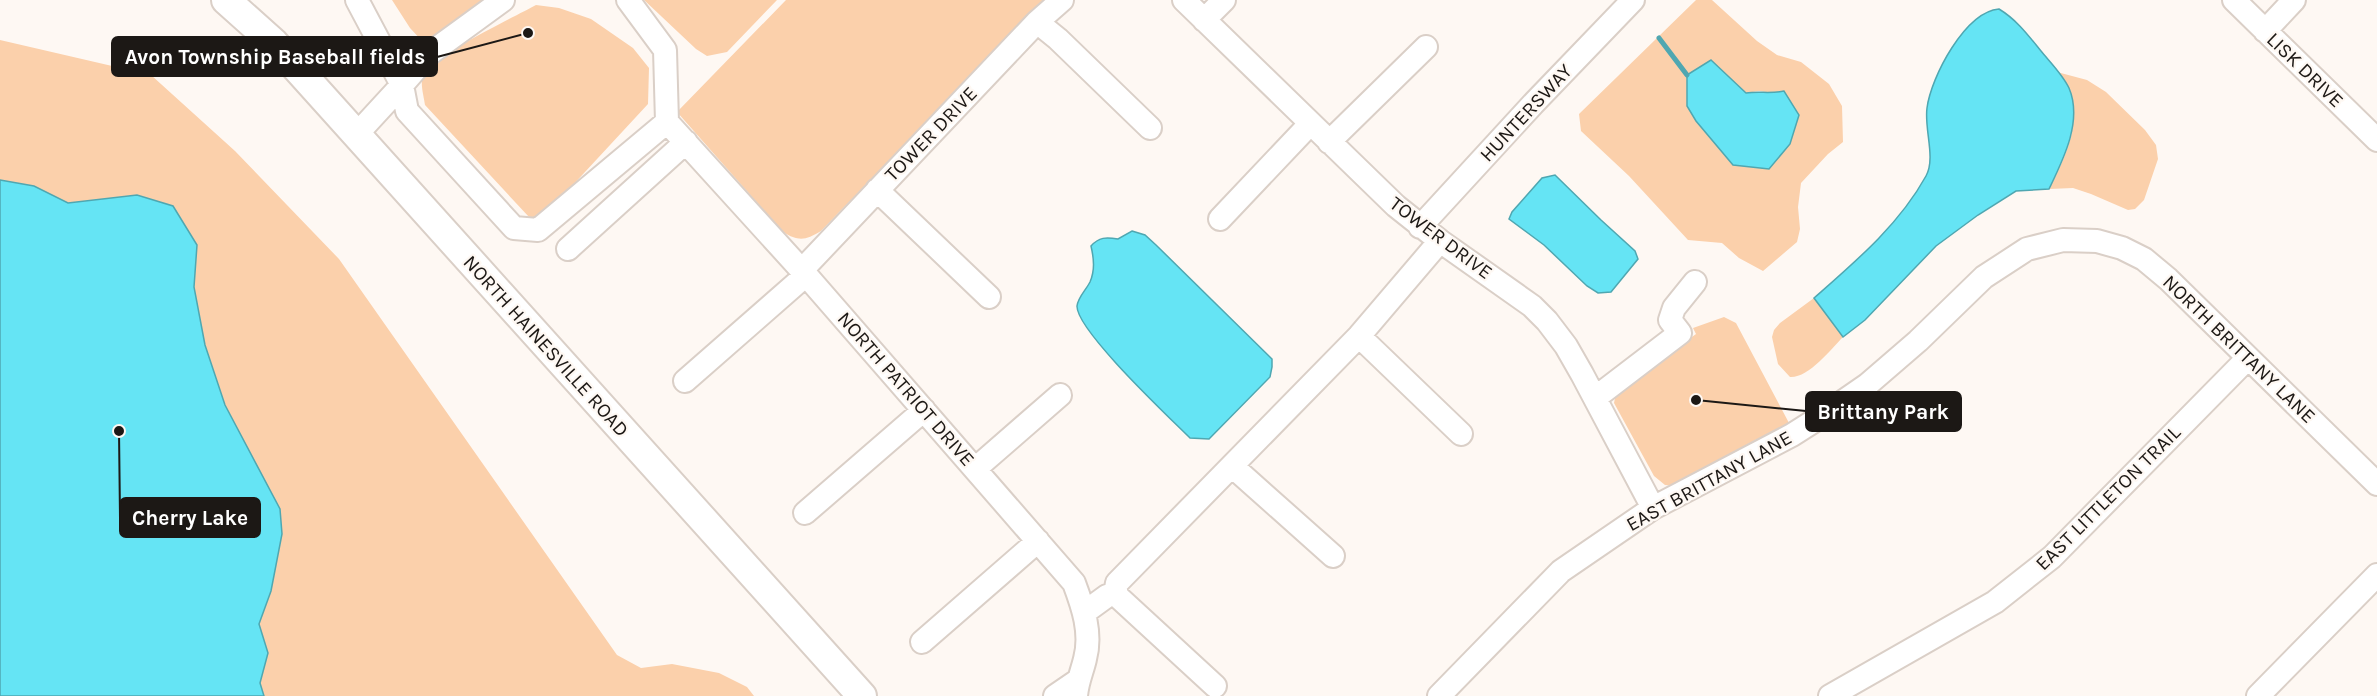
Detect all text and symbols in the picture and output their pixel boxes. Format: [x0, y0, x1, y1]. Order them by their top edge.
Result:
street label: LISK DRIVE [2262, 28, 2348, 112]
callout: Avon Township Baseball fields [112, 37, 437, 76]
text: Avon Township Baseball fields [125, 45, 425, 69]
street label: HUNTERSWAY [1475, 59, 1577, 167]
street label: TOWER DRIVE [880, 82, 982, 186]
street label: TOWER DRIVE [1385, 192, 1497, 284]
street label: NORTH HAINESVILLE ROAD [459, 251, 633, 441]
street label: NORTH BRITTANY LANE [2158, 270, 2320, 428]
street label: NORTH PATRIOT DRIVE [833, 307, 979, 471]
callout: Brittany Park [1806, 392, 1961, 431]
text: Brittany Park [1817, 400, 1949, 424]
street label: EAST LITTLETON TRAIL [2031, 420, 2186, 575]
street label: EAST BRITTANY LANE [1622, 426, 1796, 536]
callout: Cherry Lake [120, 498, 260, 537]
text: Cherry Lake [132, 506, 248, 530]

